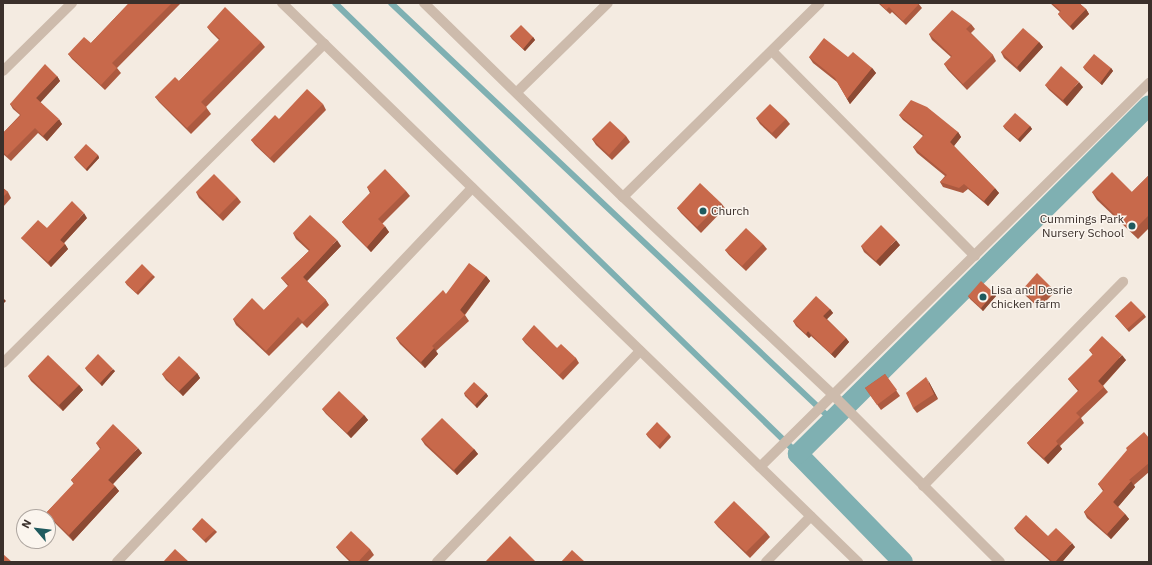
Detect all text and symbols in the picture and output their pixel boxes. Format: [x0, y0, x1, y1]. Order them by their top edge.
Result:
place label: Church [711, 204, 749, 218]
marker: Church [698, 206, 708, 216]
place label: Cummings Park Nursery School [1040, 212, 1124, 240]
marker: Cummings Park Nursery School [1127, 221, 1137, 231]
place label: Lisa and Desrie chicken farm [991, 283, 1073, 311]
marker: Lisa and Desrie chicken farm [978, 292, 988, 302]
north arrow [16, 509, 56, 549]
text: N [18, 517, 34, 531]

